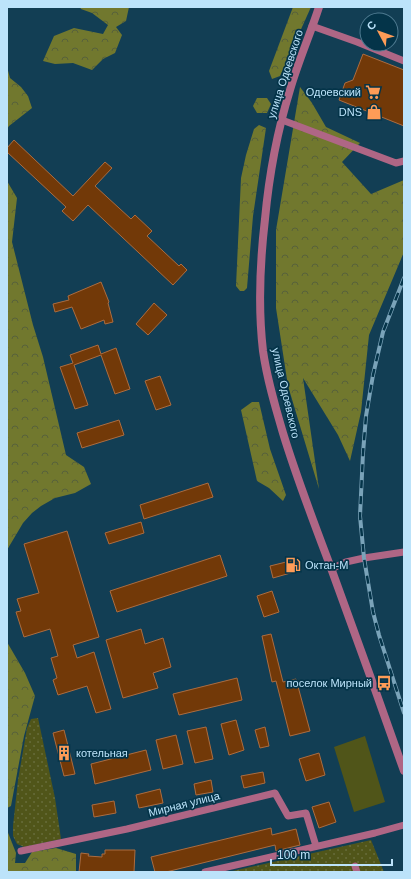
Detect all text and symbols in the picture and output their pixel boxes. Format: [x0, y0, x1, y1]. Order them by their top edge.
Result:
north arrow [359, 12, 399, 52]
text: С [364, 18, 379, 32]
street label: улица Одоевского [265, 28, 305, 120]
supermarket icon: Одоевский [364, 83, 382, 101]
place label: Одоевский [306, 86, 361, 98]
shop icon: DNS [365, 103, 383, 121]
place label: DNS [339, 106, 362, 118]
street label: улица Одоевского [270, 347, 302, 439]
fuel station icon: Октан-М [284, 556, 302, 574]
place label: Октан-М [305, 559, 348, 571]
bus stop icon: поселок Мирный [375, 674, 393, 692]
place label: поселок Мирный [287, 677, 372, 689]
building icon: котельная [55, 744, 73, 762]
place label: котельная [76, 747, 128, 759]
street label: Мирная улица [147, 789, 222, 819]
scale bar [271, 841, 392, 867]
text: 100 m [277, 848, 310, 862]

